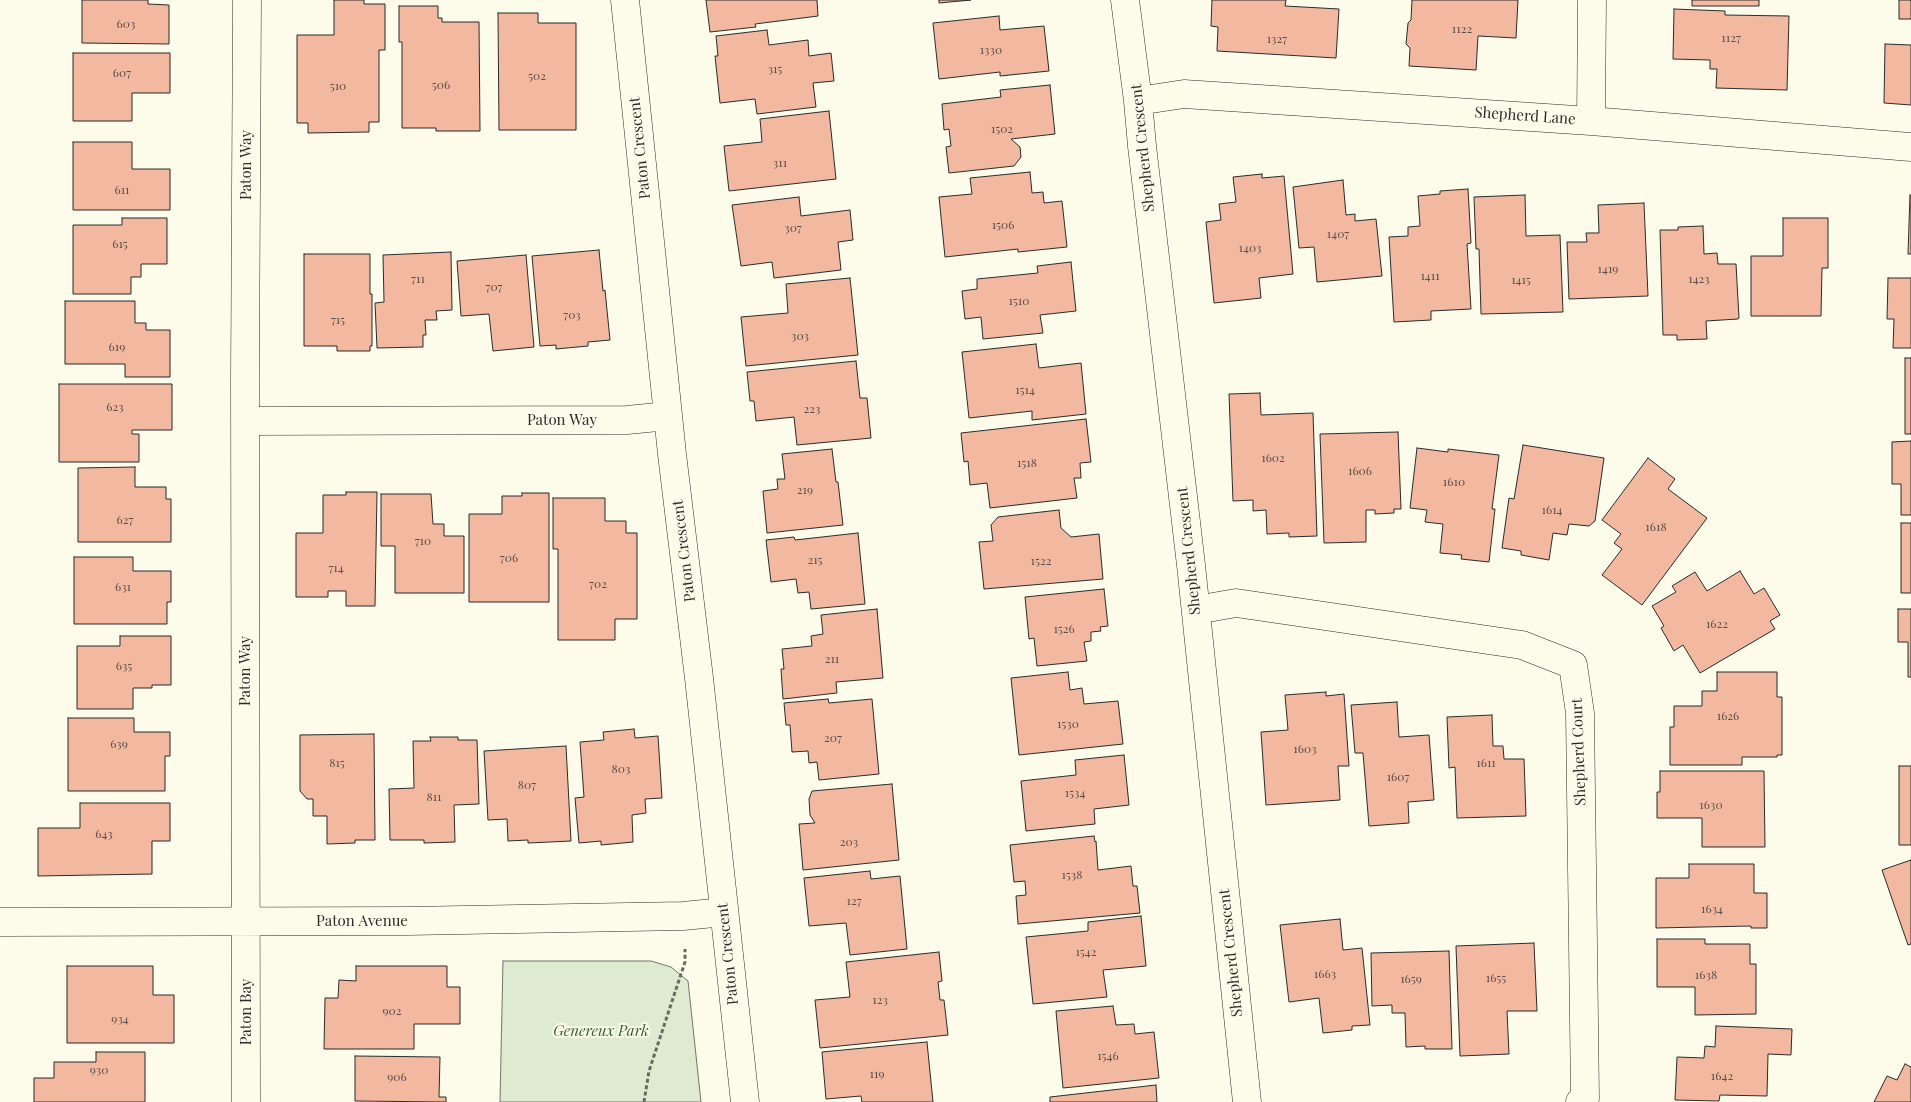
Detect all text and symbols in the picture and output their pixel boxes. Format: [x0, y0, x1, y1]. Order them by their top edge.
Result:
house number: 603 [117, 17, 135, 31]
house number: 1122 [1452, 22, 1472, 36]
house number: 1127 [1721, 31, 1741, 45]
house number: 1327 [1267, 32, 1287, 46]
house number: 1330 [980, 43, 1002, 57]
house number: 315 [768, 62, 782, 76]
house number: 607 [113, 66, 131, 80]
house number: 502 [528, 69, 546, 83]
house number: 506 [432, 78, 450, 92]
house number: 510 [330, 79, 346, 93]
street label: Shepherd Crescent [1127, 83, 1159, 213]
street label: Paton Crescent [626, 96, 654, 200]
street label: Shepherd Lane [1474, 103, 1576, 129]
house number: 1502 [991, 122, 1013, 136]
street label: Paton Way [237, 130, 255, 200]
house number: 311 [773, 156, 787, 170]
house number: 611 [114, 183, 130, 197]
house number: 1506 [992, 218, 1014, 232]
house number: 307 [784, 221, 802, 235]
house number: 1407 [1327, 227, 1349, 241]
house number: 615 [112, 237, 128, 251]
house number: 1403 [1239, 241, 1261, 255]
house number: 1419 [1598, 262, 1618, 276]
house number: 1411 [1420, 269, 1440, 283]
house number: 711 [411, 272, 425, 286]
house number: 1423 [1688, 272, 1710, 286]
house number: 1415 [1511, 273, 1531, 287]
house number: 707 [486, 280, 502, 294]
house number: 1510 [1009, 294, 1029, 308]
house number: 703 [563, 308, 581, 322]
house number: 715 [331, 313, 345, 327]
house number: 303 [791, 329, 809, 343]
house number: 619 [109, 340, 125, 354]
house number: 1514 [1015, 383, 1035, 397]
house number: 623 [106, 400, 124, 414]
house number: 223 [804, 402, 820, 416]
street label: Paton Way [527, 411, 597, 429]
house number: 1602 [1261, 451, 1285, 465]
house number: 1518 [1017, 456, 1037, 470]
house number: 1606 [1348, 464, 1372, 478]
house number: 1610 [1443, 475, 1465, 489]
house number: 219 [797, 483, 813, 497]
street label: Shepherd Crescent [1173, 486, 1205, 616]
street label: Paton Crescent [669, 499, 699, 603]
house number: 1614 [1541, 503, 1563, 517]
house number: 627 [117, 513, 133, 527]
house number: 1618 [1645, 520, 1667, 534]
house number: 710 [415, 534, 431, 548]
house number: 706 [500, 551, 518, 565]
house number: 215 [807, 553, 823, 567]
house number: 1522 [1031, 554, 1051, 568]
house number: 714 [328, 561, 344, 575]
house number: 702 [589, 577, 607, 591]
house number: 631 [115, 580, 131, 594]
house number: 1622 [1706, 617, 1728, 631]
house number: 1526 [1053, 622, 1075, 636]
street label: Paton Way [236, 636, 254, 706]
house number: 211 [825, 652, 839, 666]
house number: 635 [116, 659, 132, 673]
street label: Shepherd Court [1568, 698, 1590, 806]
house number: 1626 [1717, 709, 1739, 723]
house number: 1530 [1057, 717, 1079, 731]
house number: 207 [824, 731, 842, 745]
house number: 639 [110, 737, 128, 751]
house number: 1603 [1293, 742, 1317, 756]
house number: 815 [329, 756, 345, 770]
house number: 1611 [1476, 756, 1496, 770]
house number: 803 [612, 762, 630, 776]
house number: 1607 [1387, 770, 1409, 784]
house number: 807 [518, 778, 536, 792]
house number: 1534 [1065, 786, 1085, 800]
house number: 811 [426, 790, 442, 804]
house number: 1630 [1699, 798, 1723, 812]
house number: 643 [95, 827, 113, 841]
house number: 203 [840, 835, 858, 849]
house number: 1538 [1062, 868, 1082, 882]
street label: Shepherd Crescent [1215, 888, 1247, 1018]
house number: 127 [846, 894, 862, 908]
street label: Paton Crescent [714, 902, 742, 1006]
house number: 1634 [1701, 902, 1723, 916]
street label: Paton Avenue [316, 912, 408, 930]
house number: 1542 [1076, 945, 1096, 959]
house number: 1663 [1314, 967, 1336, 981]
house number: 1638 [1695, 968, 1717, 982]
house number: 1655 [1486, 971, 1506, 985]
house number: 1659 [1400, 972, 1422, 986]
street label: Paton Bay [237, 979, 255, 1045]
house number: 123 [872, 993, 888, 1007]
house number: 902 [382, 1004, 402, 1018]
house number: 934 [111, 1012, 129, 1026]
park label: Genereux Park [553, 1022, 649, 1040]
house number: 1546 [1097, 1049, 1119, 1063]
house number: 930 [90, 1063, 108, 1077]
house number: 119 [870, 1067, 884, 1081]
house number: 1642 [1711, 1069, 1733, 1083]
house number: 906 [387, 1070, 407, 1084]

